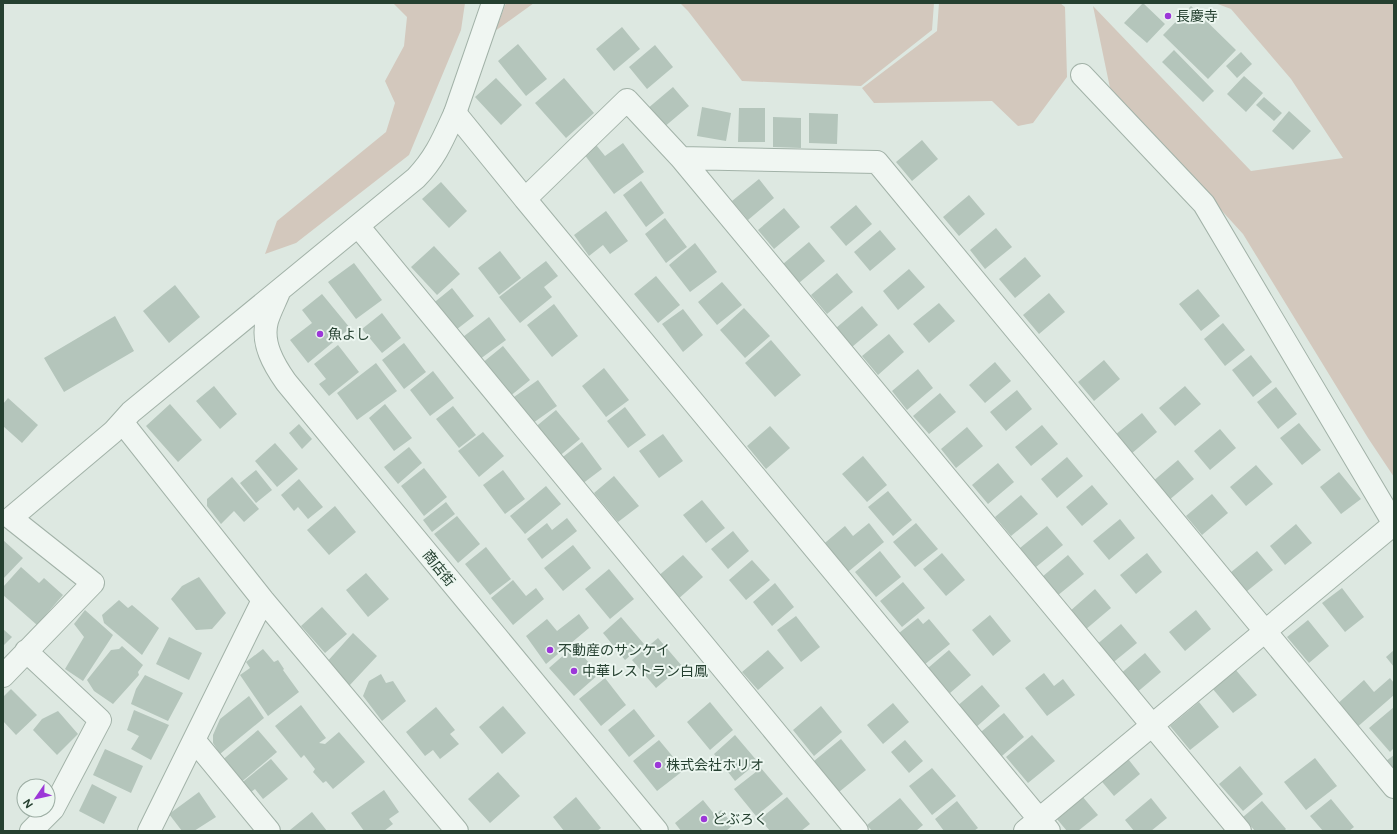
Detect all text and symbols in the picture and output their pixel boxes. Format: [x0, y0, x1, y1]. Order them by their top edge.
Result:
place label: 長慶寺 [1176, 8, 1218, 25]
marker: 長慶寺 [1163, 11, 1173, 21]
place label: 魚よし [328, 326, 370, 343]
marker: 魚よし [315, 329, 325, 339]
street label: 商店街 [419, 547, 458, 590]
place label: 不動産のサンケイ [558, 642, 670, 659]
marker: 不動産のサンケイ [545, 645, 555, 655]
place label: 中華レストラン白鳳 [582, 663, 708, 680]
marker: 中華レストラン白鳳 [569, 666, 579, 676]
place label: 株式会社ホリオ [666, 757, 764, 774]
marker: 株式会社ホリオ [653, 760, 663, 770]
north arrow [16, 778, 56, 818]
text: N [20, 796, 36, 810]
place label: どぶろく [712, 811, 768, 828]
marker: どぶろく [699, 814, 709, 824]

